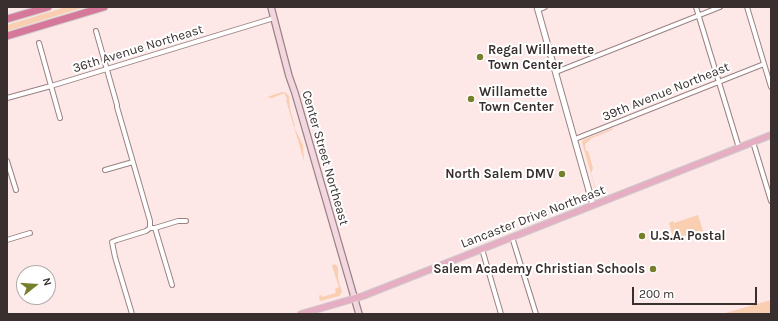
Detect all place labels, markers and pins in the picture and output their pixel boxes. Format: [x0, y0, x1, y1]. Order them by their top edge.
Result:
place label: Regal Willamette Town Center [488, 42, 594, 73]
marker: Regal Willamette Town Center [475, 52, 485, 62]
place label: Willamette Town Center [479, 84, 554, 115]
marker: Willamette Town Center [466, 94, 476, 104]
place label: North Salem DMV [445, 166, 554, 182]
marker: North Salem DMV [557, 169, 567, 179]
place label: U.S.A. Postal [650, 228, 726, 244]
marker: U.S.A. Postal [637, 231, 647, 241]
place label: Salem Academy Christian Schools [433, 261, 645, 277]
marker: Salem Academy Christian Schools [648, 264, 658, 274]

